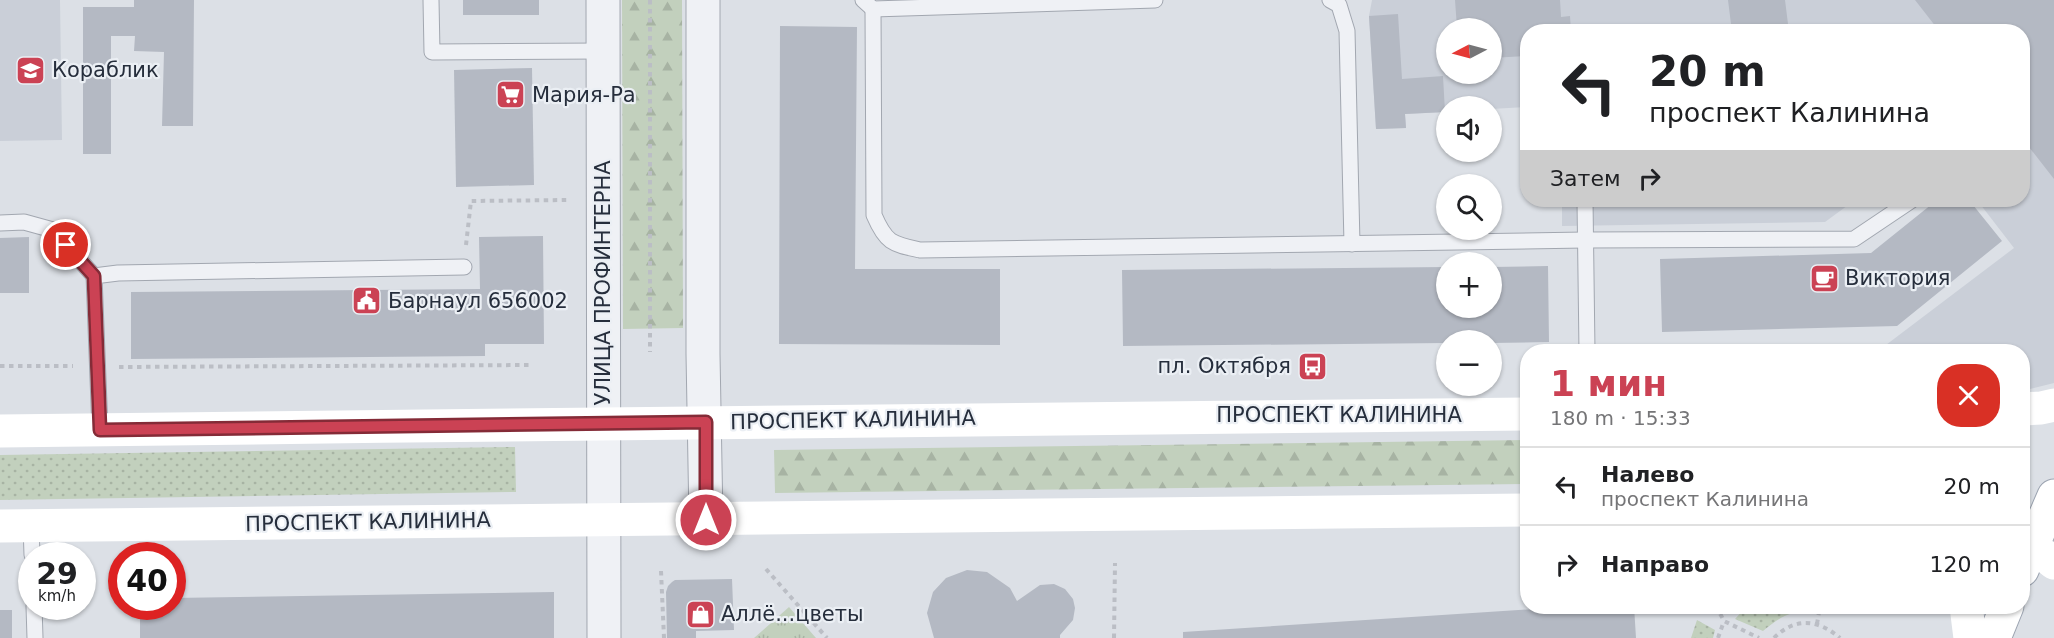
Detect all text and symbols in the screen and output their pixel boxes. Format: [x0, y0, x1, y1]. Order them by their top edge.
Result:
north arrow [1436, 18, 1502, 84]
map controls [1436, 18, 1502, 396]
text: 20 m [1649, 47, 1766, 96]
icon: left [1550, 48, 1628, 126]
school or university icon: Кораблик [15, 54, 47, 86]
place label: Кораблик [52, 58, 159, 82]
supermarket icon: Мария-Ра [495, 79, 527, 111]
place label: Мария-Ра [532, 83, 636, 107]
button: sound [1436, 96, 1502, 162]
text: проспект Калинина [1649, 97, 1930, 128]
street label: УЛИЦА ПРОФИНТЕРНА [591, 160, 615, 406]
icon: right [1633, 162, 1666, 195]
text: Затем [1550, 166, 1621, 191]
button: search [1436, 174, 1502, 240]
pin [40, 219, 91, 270]
icon: arrive [49, 228, 82, 261]
button: + [1436, 252, 1502, 318]
cafe icon: Виктория [1808, 262, 1840, 294]
place label: Виктория [1845, 266, 1950, 290]
public building icon: Барнаул 656002 [351, 285, 383, 317]
place label: Барнаул 656002 [388, 289, 568, 313]
button: − [1436, 330, 1502, 396]
bus stop icon: пл. Октября [1296, 350, 1328, 382]
place label: пл. Октября [1158, 354, 1291, 378]
text: 1 мин [1550, 363, 1667, 404]
button: close [1937, 364, 2000, 427]
street label: ПРОСПЕКТ КАЛИНИНА [1216, 403, 1462, 427]
street label: ПРОСПЕКТ КАЛИНИНА [730, 406, 977, 434]
text: 180 m · 15:33 [1550, 406, 1691, 430]
text: Налево [1601, 462, 1694, 487]
icon: left [1550, 470, 1583, 503]
text: 20 m [1944, 474, 2000, 499]
text: проспект Калинина [1601, 487, 1809, 511]
position arrow [674, 488, 738, 552]
street label: ПРОСПЕКТ КАЛИНИНА [245, 508, 492, 536]
speed limit sign: 40 [108, 542, 186, 620]
icon: right [1550, 548, 1583, 581]
text: Направо [1601, 552, 1709, 577]
text: 120 m [1930, 552, 2000, 577]
text: 29 [36, 556, 78, 591]
text: km/h [38, 587, 76, 605]
shop icon: Аллё...цветы [684, 598, 716, 630]
place label: Аллё...цветы [721, 602, 864, 626]

